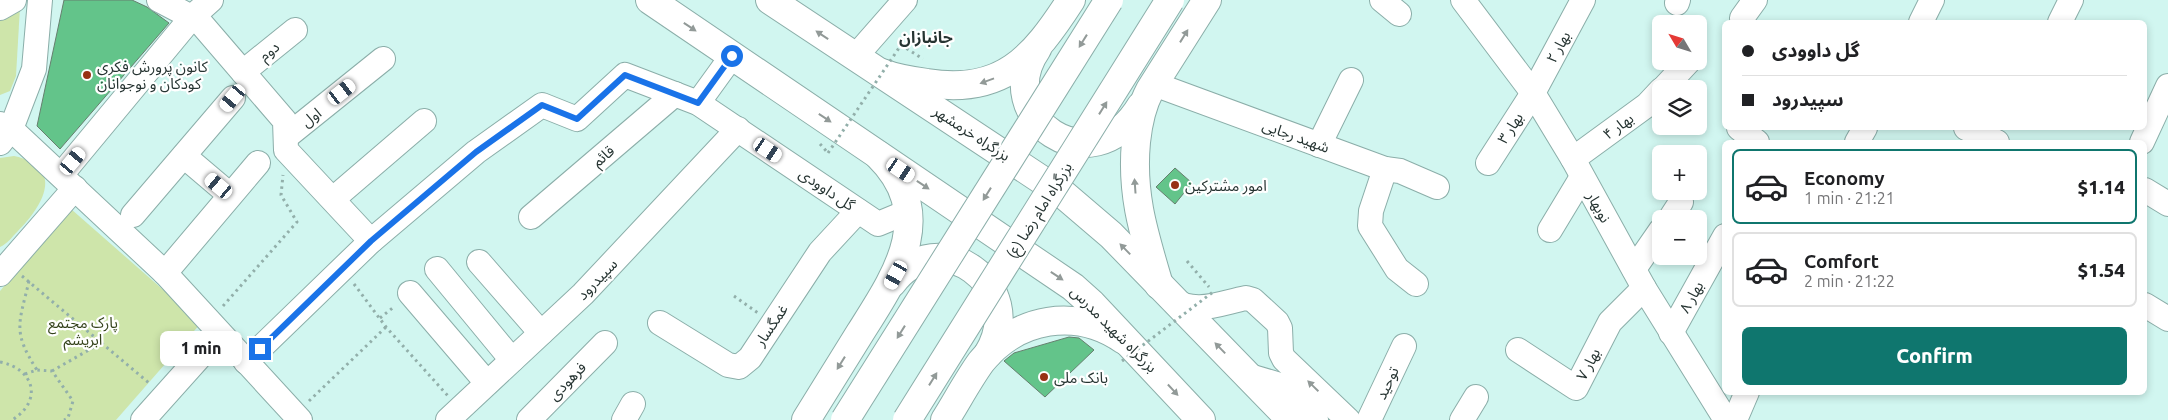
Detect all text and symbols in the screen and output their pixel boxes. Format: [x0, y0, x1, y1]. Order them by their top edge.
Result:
north arrow [1652, 15, 1708, 70]
map controls [1652, 15, 1707, 265]
one-way arrow [683, 22, 697, 32]
district label: جانبازان [899, 28, 953, 47]
street label: بهار ۲ [1542, 28, 1574, 66]
one-way arrow [815, 30, 828, 39]
one-way arrow [1180, 30, 1189, 43]
one-way arrow [1078, 35, 1087, 48]
street label: دوم [255, 38, 284, 67]
text: گل داوودی [1772, 39, 1860, 61]
route start [721, 45, 743, 67]
place label: کانون پرورش فکری کودکان و نوجوانان [97, 58, 209, 93]
marker: کانون پرورش فکری کودکان و نوجوانان [81, 69, 93, 81]
car [325, 77, 358, 107]
one-way arrow [980, 78, 995, 85]
button: layers [1652, 80, 1707, 135]
car [217, 82, 248, 114]
text: سپیدرود [1772, 88, 1844, 110]
street label: بزرگراه خرمشهر [929, 101, 1014, 165]
one-way arrow [1098, 101, 1107, 114]
street label: اول [298, 104, 325, 131]
street label: بهار ۳ [1494, 109, 1527, 147]
street label: بهار ۴ [1599, 109, 1637, 144]
one-way arrow [818, 113, 831, 123]
street label: شهید رجایی [1260, 116, 1332, 157]
car [751, 135, 784, 165]
street label: قائم [589, 142, 620, 172]
car [57, 145, 88, 177]
button: + [1652, 145, 1707, 200]
car [884, 155, 917, 185]
street label: بزرگراه امام رضا (ع) [1003, 159, 1079, 263]
street label: گل داوودی [795, 164, 859, 215]
icon: car [1744, 164, 1789, 209]
text: Economy [1804, 167, 1885, 189]
car [202, 171, 235, 201]
text: $1.14 [2077, 176, 2125, 198]
place label: امور مشترکین [1185, 177, 1267, 195]
one-way arrow [1131, 178, 1139, 194]
marker: امور مشترکین [1169, 179, 1181, 191]
one-way arrow [916, 180, 930, 190]
one-way arrow [982, 187, 992, 200]
street label: نوبهار [1582, 188, 1614, 226]
text: 1 min · 21:21 [1804, 189, 1895, 207]
button: − [1652, 210, 1707, 265]
one-way arrow [1119, 244, 1131, 256]
icon: car [1744, 247, 1789, 292]
text: Comfort [1804, 250, 1879, 272]
street label: سپیدرود [573, 255, 622, 304]
car [882, 258, 909, 292]
text: $1.54 [2077, 259, 2125, 281]
one-way arrow [1051, 271, 1064, 281]
text: 2 min · 21:22 [1804, 272, 1895, 290]
street label: بهار ۸ [1675, 278, 1707, 316]
street label: بزرگراه شهید مدرس [1067, 282, 1161, 376]
street label: غمگسار [750, 301, 792, 350]
park label: پارک مجتمع ابریشم [48, 314, 118, 351]
one-way arrow [896, 325, 905, 338]
button: Confirm [1742, 327, 2127, 385]
callout: 1 min [160, 332, 242, 366]
route end [249, 338, 271, 360]
text: 1 min [181, 339, 221, 357]
one-way arrow [1214, 342, 1226, 354]
street label: بهار ۷ [1573, 345, 1604, 383]
one-way arrow [837, 356, 846, 370]
street label: فرهودی [545, 358, 590, 404]
street label: توحید [1372, 364, 1403, 402]
place label: بانک ملی [1054, 369, 1108, 387]
marker: بانک ملی [1038, 371, 1050, 383]
one-way arrow [928, 372, 937, 385]
one-way arrow [1307, 380, 1319, 392]
one-way arrow [1167, 383, 1179, 395]

